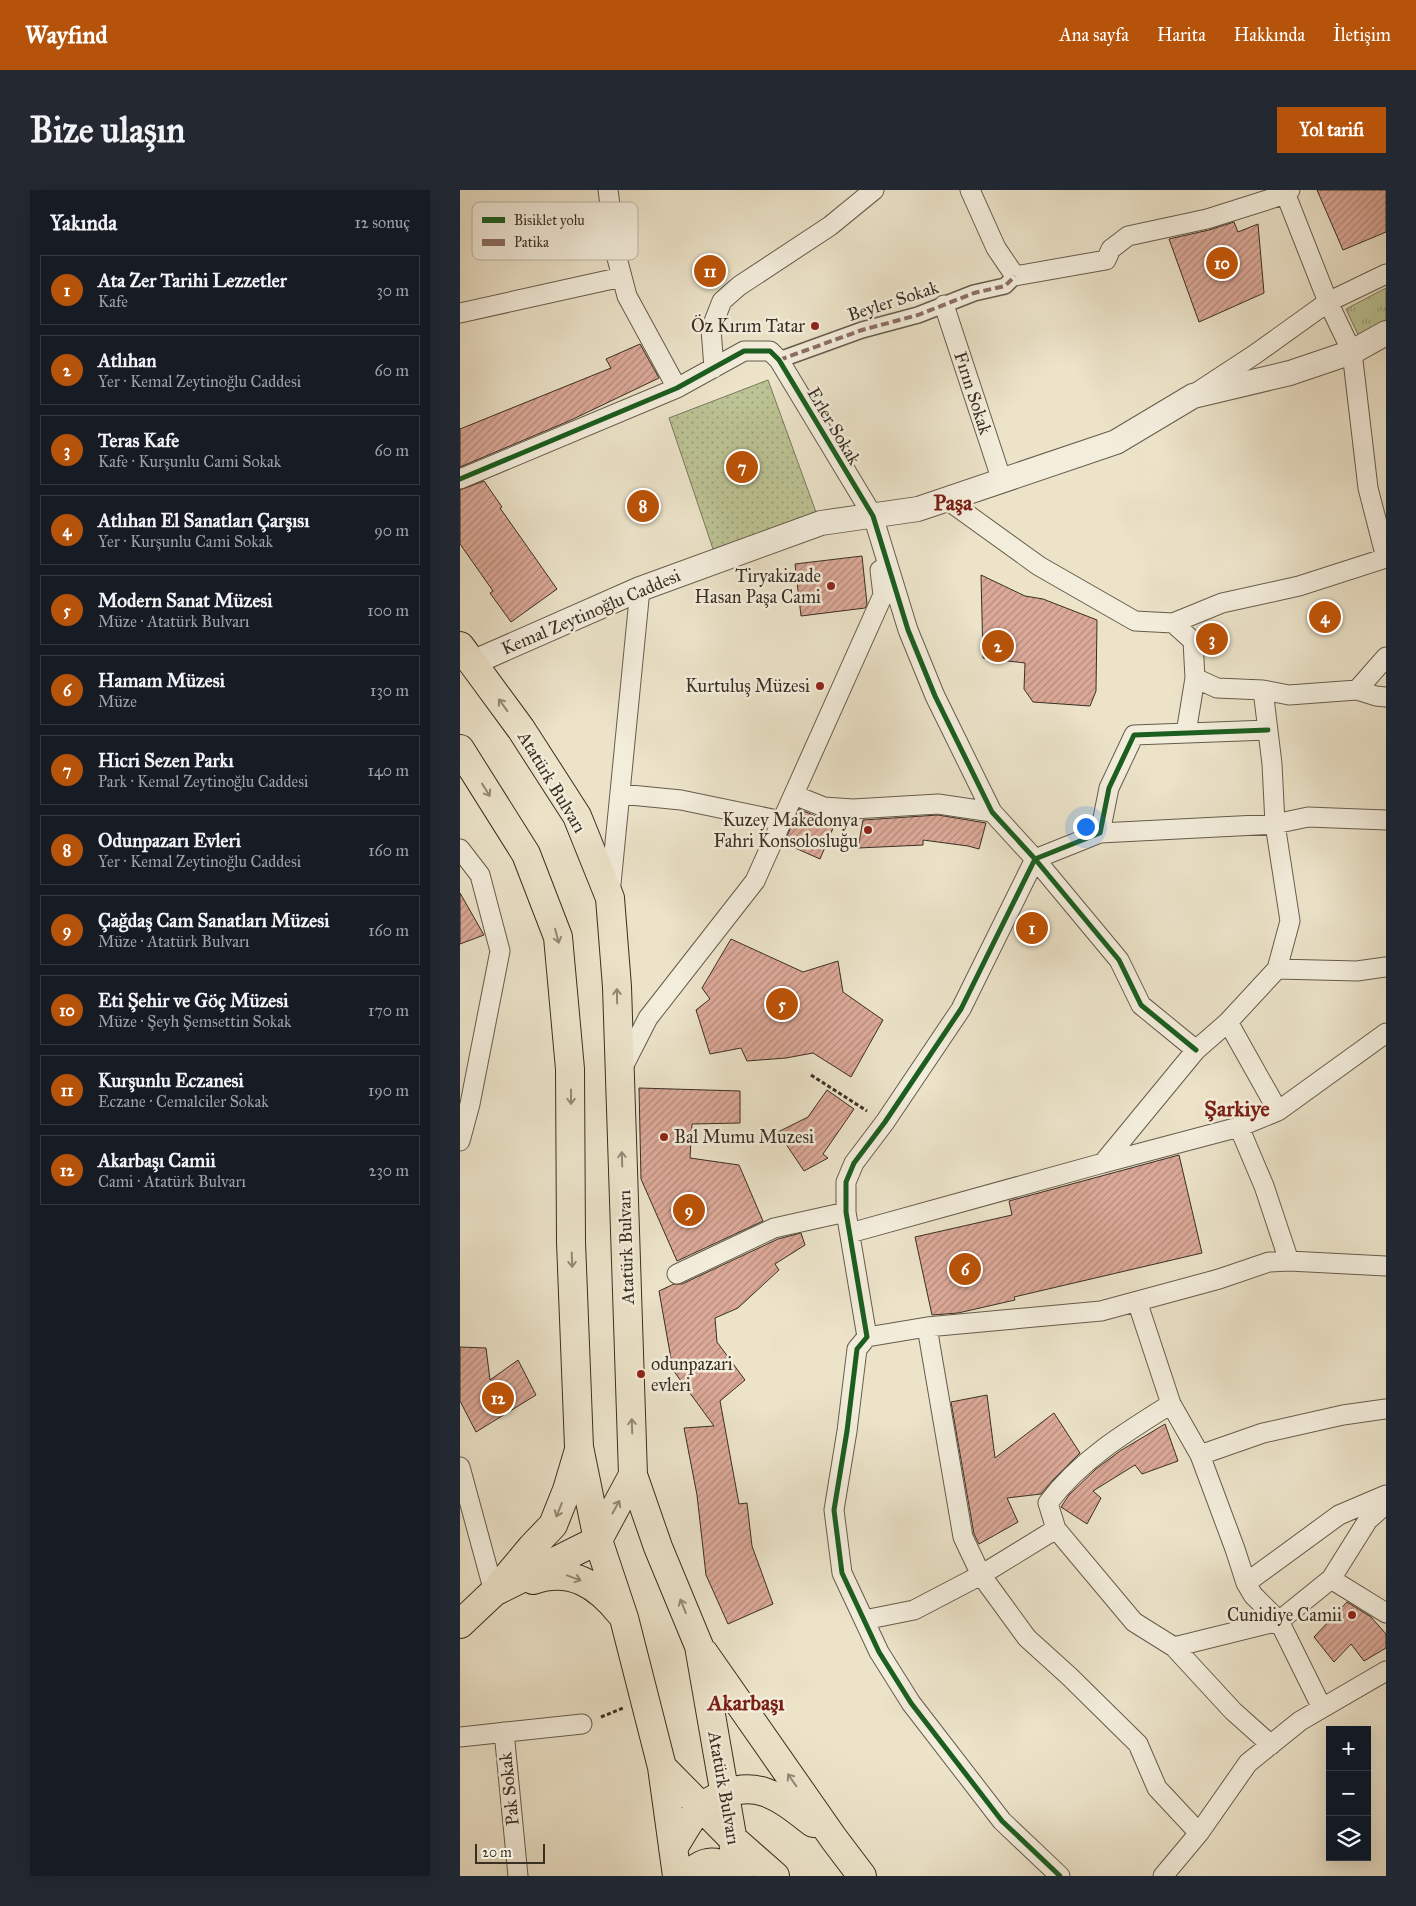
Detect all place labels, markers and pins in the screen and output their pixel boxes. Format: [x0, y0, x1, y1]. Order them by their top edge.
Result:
pin: 10 [1206, 244, 1238, 282]
pin: 11 [694, 252, 726, 290]
place label: Öz Kırım Tatar [691, 314, 805, 337]
marker: Öz Kırım Tatar [809, 320, 821, 332]
pin: 7 [726, 448, 758, 486]
pin: 8 [627, 487, 659, 525]
place label: Tiryakizade Hasan Paşa Cami [694, 565, 821, 608]
marker: Tiryakizade Hasan Paşa Cami [825, 580, 837, 592]
pin: 4 [1309, 598, 1341, 636]
pin: 3 [1196, 620, 1228, 658]
pin: 2 [982, 627, 1014, 665]
place label: Kurtuluş Müzesi [685, 675, 810, 697]
marker: Kurtuluş Müzesi [814, 680, 826, 692]
place label: Kuzey Makedonya Fahri Konsolosluğu [713, 809, 858, 853]
marker: Kuzey Makedonya Fahri Konsolosluğu [862, 824, 874, 836]
pin: 1 [1016, 909, 1048, 947]
pin: 5 [766, 985, 798, 1023]
place label: Bal Mumu Muzesi [674, 1126, 814, 1148]
marker: Bal Mumu Muzesi [658, 1131, 670, 1143]
pin: 9 [673, 1191, 705, 1229]
pin: 6 [949, 1250, 981, 1288]
place label: odunpazari evleri [651, 1353, 733, 1396]
marker: odunpazari evleri [635, 1368, 647, 1380]
pin: 12 [482, 1379, 514, 1417]
place label: Cunidiye Camii [1227, 1604, 1342, 1626]
marker: Cunidiye Camii [1346, 1609, 1358, 1621]

